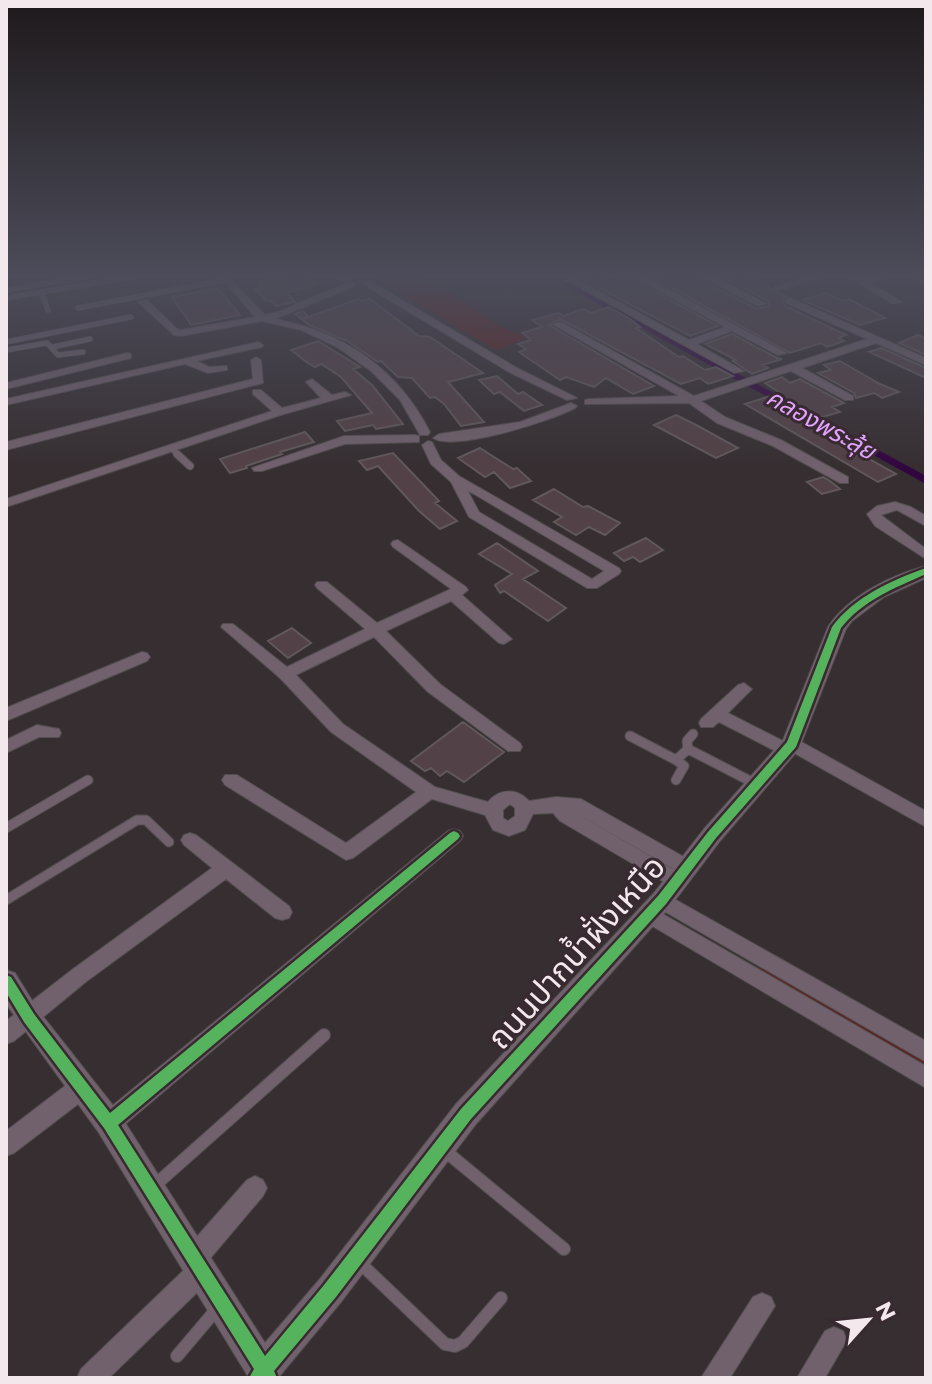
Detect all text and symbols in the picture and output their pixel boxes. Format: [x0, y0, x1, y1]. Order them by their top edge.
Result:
water label: คลองพระลุ้ย [761, 382, 882, 467]
street label: ถนนปากน้ำฝั่งเหนือ [477, 846, 673, 1057]
north arrow [828, 1280, 908, 1360]
text: N [869, 1297, 901, 1325]

